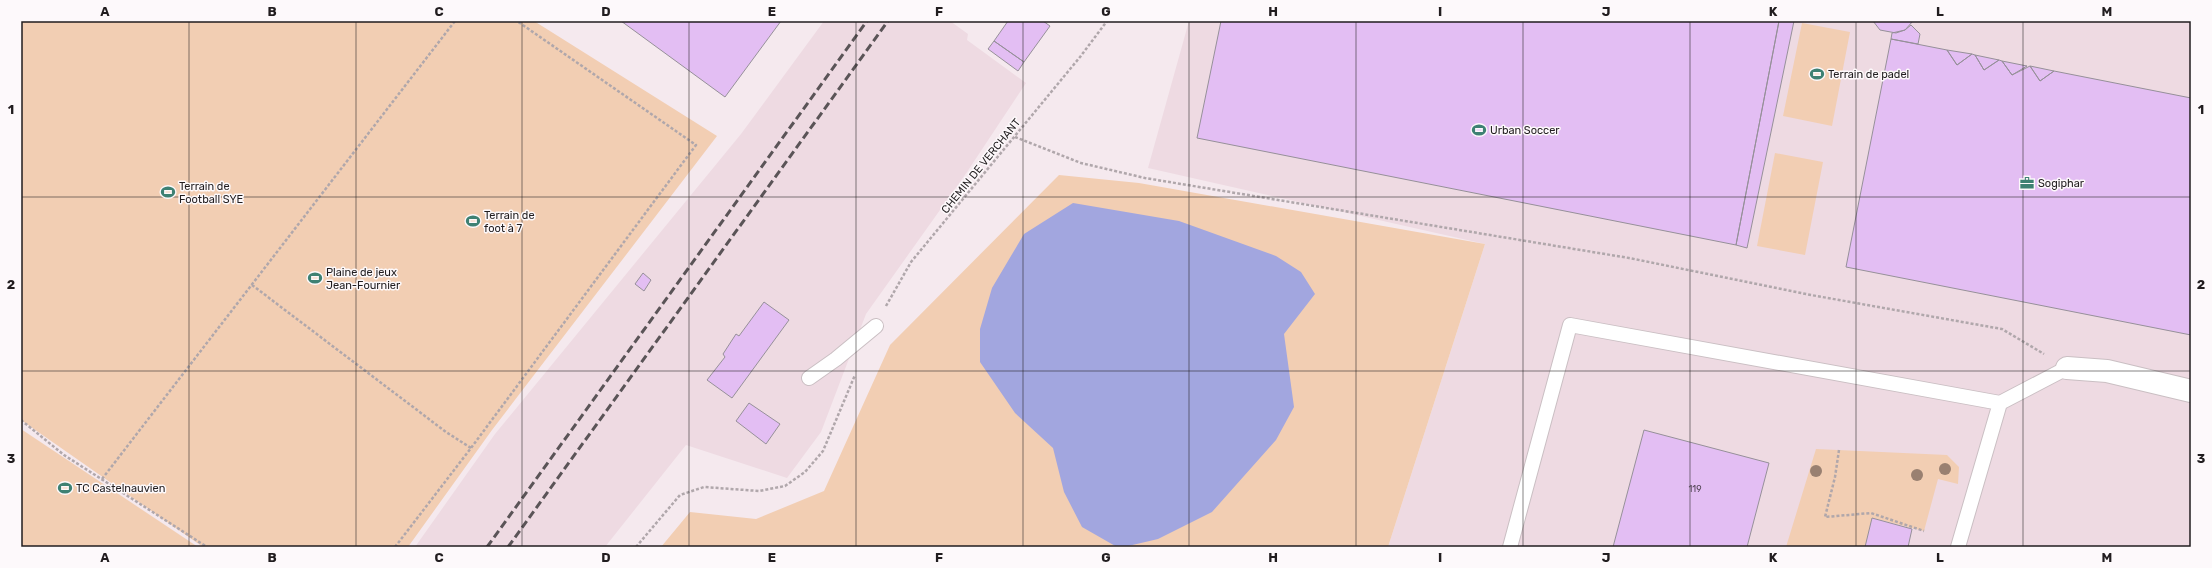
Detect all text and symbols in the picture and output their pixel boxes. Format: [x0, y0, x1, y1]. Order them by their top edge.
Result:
text: A [100, 4, 110, 19]
text: B [267, 4, 277, 19]
text: C [434, 4, 444, 19]
text: D [601, 4, 611, 19]
text: E [768, 4, 776, 19]
text: F [935, 4, 943, 19]
text: G [1101, 4, 1111, 19]
text: H [1268, 4, 1278, 19]
text: I [1438, 4, 1442, 19]
text: J [1602, 4, 1610, 19]
text: K [1769, 4, 1778, 19]
text: L [1936, 4, 1944, 19]
text: M [2102, 4, 2112, 19]
sports icon: Terrain de padel [1809, 66, 1825, 82]
place label: Terrain de padel [1828, 68, 1909, 81]
text: 1 [8, 102, 14, 117]
text: 1 [2198, 102, 2204, 117]
street label: CHEMIN DE VERCHANT [939, 115, 1024, 216]
sports icon: Urban Soccer [1471, 122, 1487, 138]
place label: Urban Soccer [1490, 124, 1560, 137]
office icon: Sogiphar [2019, 175, 2035, 191]
place label: Sogiphar [2038, 177, 2085, 190]
place label: Terrain de Football SYE [179, 180, 244, 206]
sports icon: Terrain de Football SYE [160, 184, 176, 200]
place label: Terrain de foot à 7 [484, 209, 535, 235]
sports icon: Terrain de foot à 7 [465, 213, 481, 229]
place label: Plaine de jeux Jean-Fournier [326, 266, 401, 292]
sports icon: Plaine de jeux Jean-Fournier [307, 270, 323, 286]
text: 2 [7, 277, 15, 292]
text: 2 [2197, 277, 2205, 292]
text: 3 [7, 451, 16, 466]
text: 3 [2197, 451, 2206, 466]
sports icon: TC Castelnauvien [57, 480, 73, 496]
place label: TC Castelnauvien [76, 482, 165, 495]
house number: 119 [1688, 484, 1702, 494]
text: A [100, 550, 110, 565]
text: B [267, 550, 277, 565]
text: C [434, 550, 444, 565]
text: D [601, 550, 611, 565]
text: E [768, 550, 776, 565]
text: F [935, 550, 943, 565]
text: G [1101, 550, 1111, 565]
text: H [1268, 550, 1278, 565]
text: I [1438, 550, 1442, 565]
text: J [1602, 550, 1610, 565]
text: K [1769, 550, 1778, 565]
text: L [1936, 550, 1944, 565]
text: M [2102, 550, 2112, 565]

